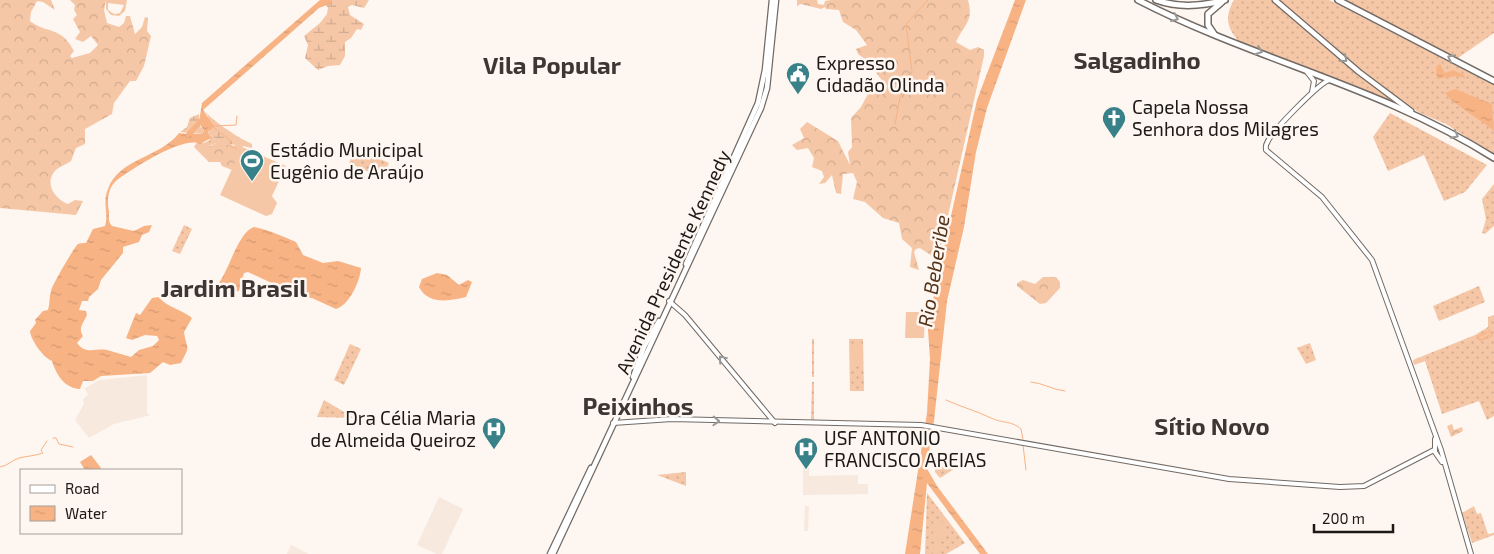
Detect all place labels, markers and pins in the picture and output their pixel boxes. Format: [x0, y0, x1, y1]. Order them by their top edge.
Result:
place label: Expresso Cidadão Olinda [816, 51, 945, 96]
public building icon: Expresso Cidadão Olinda [785, 61, 811, 95]
place label: Capela Nossa Senhora dos Milagres [1132, 95, 1319, 140]
church icon: Capela Nossa Senhora dos Milagres [1101, 105, 1127, 139]
place label: Estádio Municipal Eugênio de Araújo [270, 138, 424, 183]
sports icon: Estádio Municipal Eugênio de Araújo [239, 148, 265, 182]
place label: Dra Célia Maria de Almeida Queiroz [310, 406, 476, 451]
hospital icon: Dra Célia Maria de Almeida Queiroz [481, 416, 507, 450]
place label: USF ANTONIO FRANCISCO AREIAS [824, 426, 986, 471]
hospital icon: USF ANTONIO FRANCISCO AREIAS [793, 436, 819, 470]

